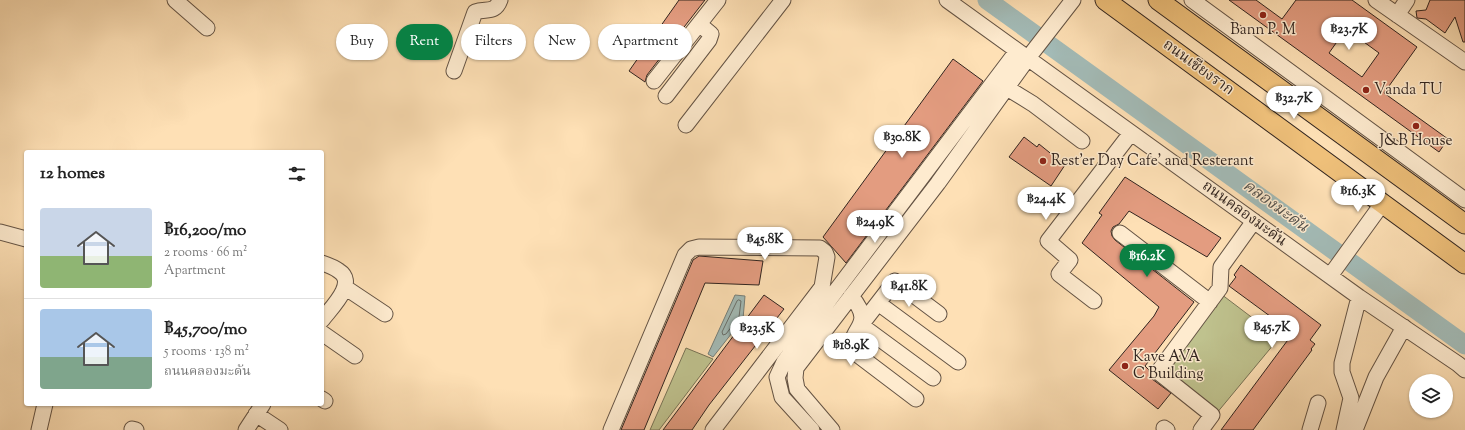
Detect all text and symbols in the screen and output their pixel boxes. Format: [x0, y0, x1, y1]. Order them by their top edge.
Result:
marker: Bann P. M [1258, 10, 1268, 20]
pin: ฿23.7K [1316, 17, 1382, 51]
place label: Bann P. M [1230, 20, 1296, 41]
text: ฿23.7K [1330, 21, 1368, 39]
chip: Buy [336, 24, 388, 60]
chip: Rent [396, 24, 453, 60]
chip: Filters [461, 24, 526, 60]
chip: New [534, 24, 590, 60]
chip: Apartment [598, 24, 692, 60]
street label: ถนนเชียงราก [1158, 35, 1238, 101]
place label: Vanda TU [1374, 80, 1442, 101]
marker: Vanda TU [1361, 85, 1371, 95]
pin: ฿32.7K [1261, 86, 1327, 120]
text: ฿32.7K [1275, 90, 1313, 108]
marker: J&B House [1411, 121, 1421, 131]
pin: ฿30.8K [869, 125, 935, 159]
text: ฿30.8K [883, 129, 921, 147]
place label: J&B House [1379, 131, 1452, 152]
place label: Rest'er Day Cafe' and Resterant [1051, 151, 1254, 172]
marker: Rest'er Day Cafe' and Resterant [1038, 156, 1048, 166]
text: 12 homes [40, 162, 105, 186]
icon: filters [286, 163, 308, 185]
water label: คลองมะดัน [1238, 175, 1313, 239]
street label: ถนนคลองมะดัน [1197, 176, 1291, 252]
pin: ฿16.3K [1325, 179, 1391, 213]
text: ฿16.3K [1340, 183, 1376, 201]
pin: ฿24.4K [1013, 187, 1079, 221]
text: ฿24.4K [1026, 191, 1066, 209]
pin: ฿24.9K [842, 210, 908, 244]
text: ฿24.9K [856, 214, 894, 232]
text: ฿16,200/mo [164, 219, 246, 243]
icon: home [72, 224, 120, 272]
pin: ฿45.8K [732, 227, 798, 261]
text: ฿45.8K [746, 231, 784, 249]
text: 2 rooms · 66 m² [164, 244, 247, 262]
pin: ฿16.2K [1114, 244, 1180, 278]
text: ฿16.2K [1129, 248, 1165, 266]
text: Apartment [164, 262, 225, 280]
pin: ฿41.8K [876, 274, 942, 308]
text: ฿41.8K [890, 278, 928, 296]
pin: ฿45.7K [1239, 315, 1305, 349]
pin: ฿23.5K [724, 316, 790, 350]
text: ฿45,700/mo [164, 318, 247, 342]
text: ฿45.7K [1253, 319, 1291, 337]
text: ฿23.5K [739, 320, 775, 338]
icon: home [72, 325, 120, 373]
pin: ฿18.9K [818, 333, 884, 367]
text: ฿18.9K [833, 337, 869, 355]
text: 5 rooms · 138 m² [164, 343, 249, 361]
place label: Kave AVA C Building [1133, 347, 1203, 385]
marker: Kave AVA C Building [1120, 361, 1130, 371]
text: ถนนคลองมะดัน [164, 363, 251, 381]
map controls [1409, 374, 1453, 418]
button: layers [1409, 374, 1453, 418]

